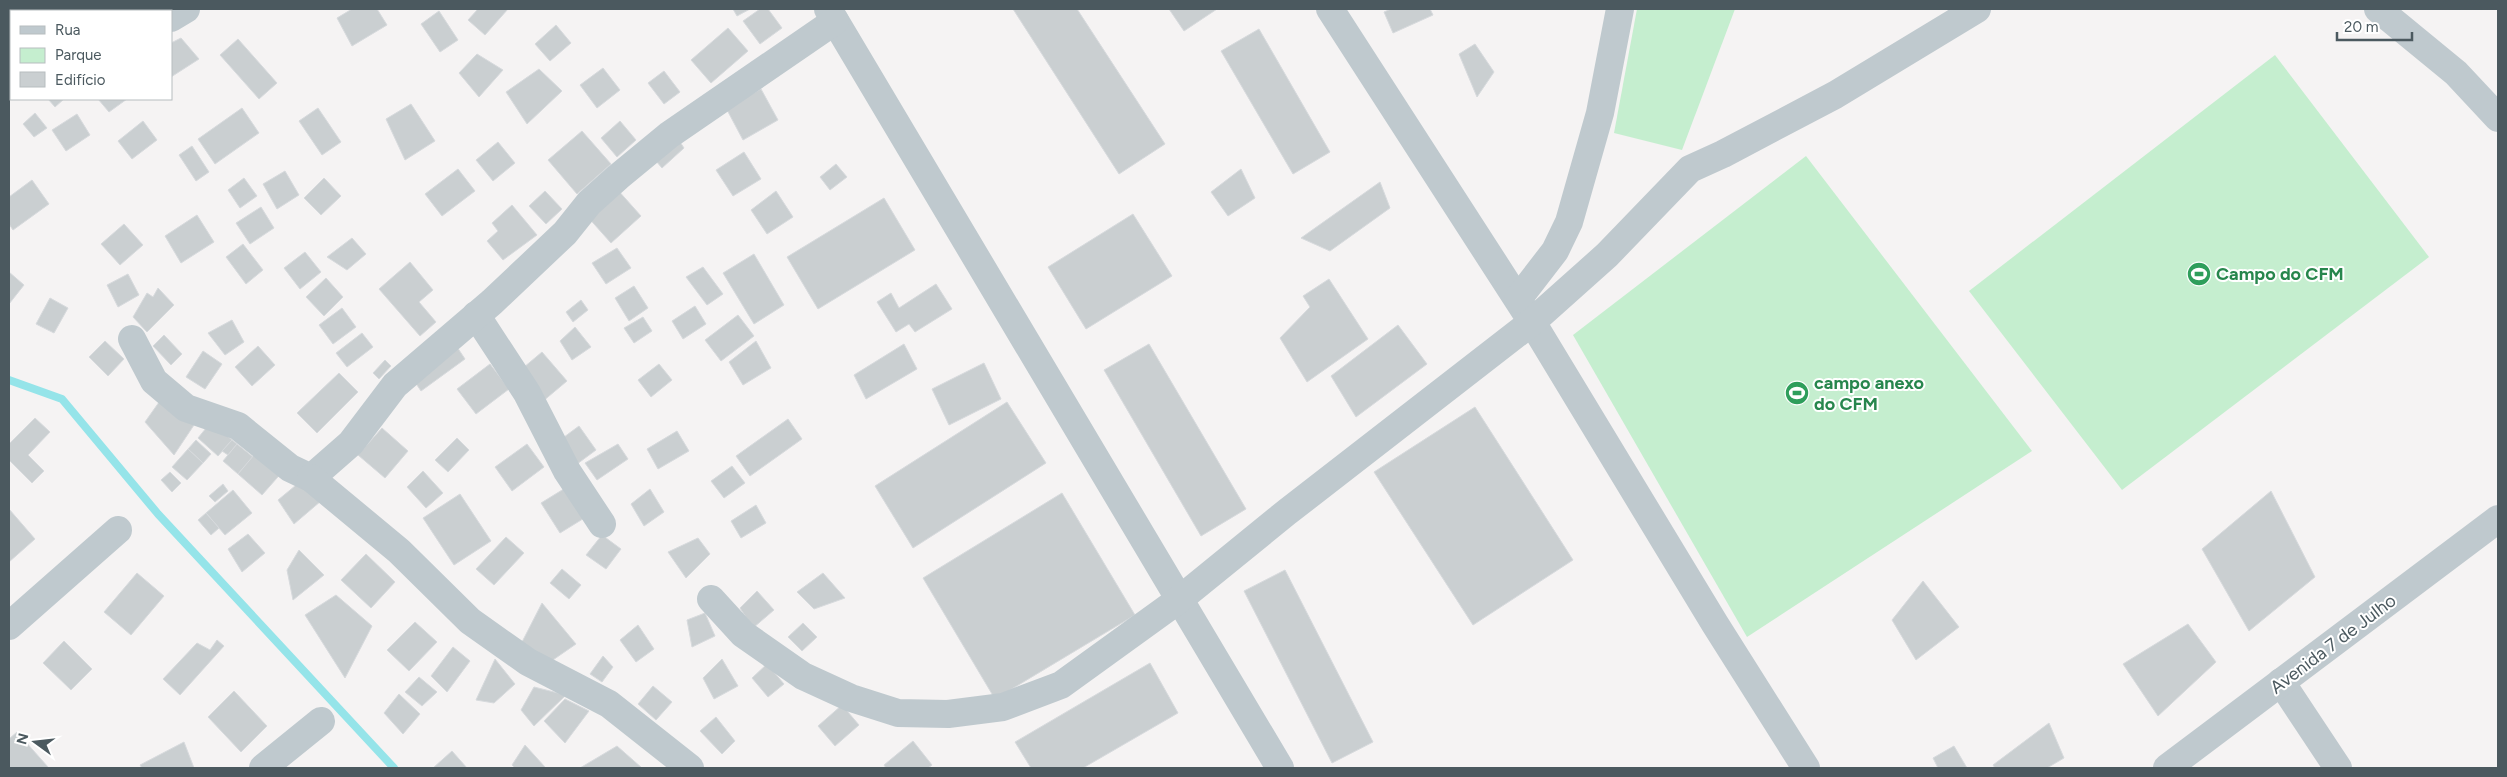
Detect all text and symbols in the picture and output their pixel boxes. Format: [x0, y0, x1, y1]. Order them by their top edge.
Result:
legend [10, 10, 172, 100]
scale bar [2337, 10, 2412, 42]
text: 20 m [2344, 18, 2378, 36]
text: Rua [55, 21, 80, 39]
text: Parque [55, 46, 102, 64]
text: Edifício [55, 71, 106, 89]
sports icon: Campo do CFM [2186, 261, 2212, 287]
place label: Campo do CFM [2216, 263, 2344, 285]
place label: campo anexo do CFM [1814, 372, 1924, 415]
sports icon: campo anexo do CFM [1784, 380, 1810, 406]
street label: Avenida 7 de Julho [2266, 589, 2400, 699]
north arrow [10, 717, 60, 767]
text: N [13, 731, 33, 746]

